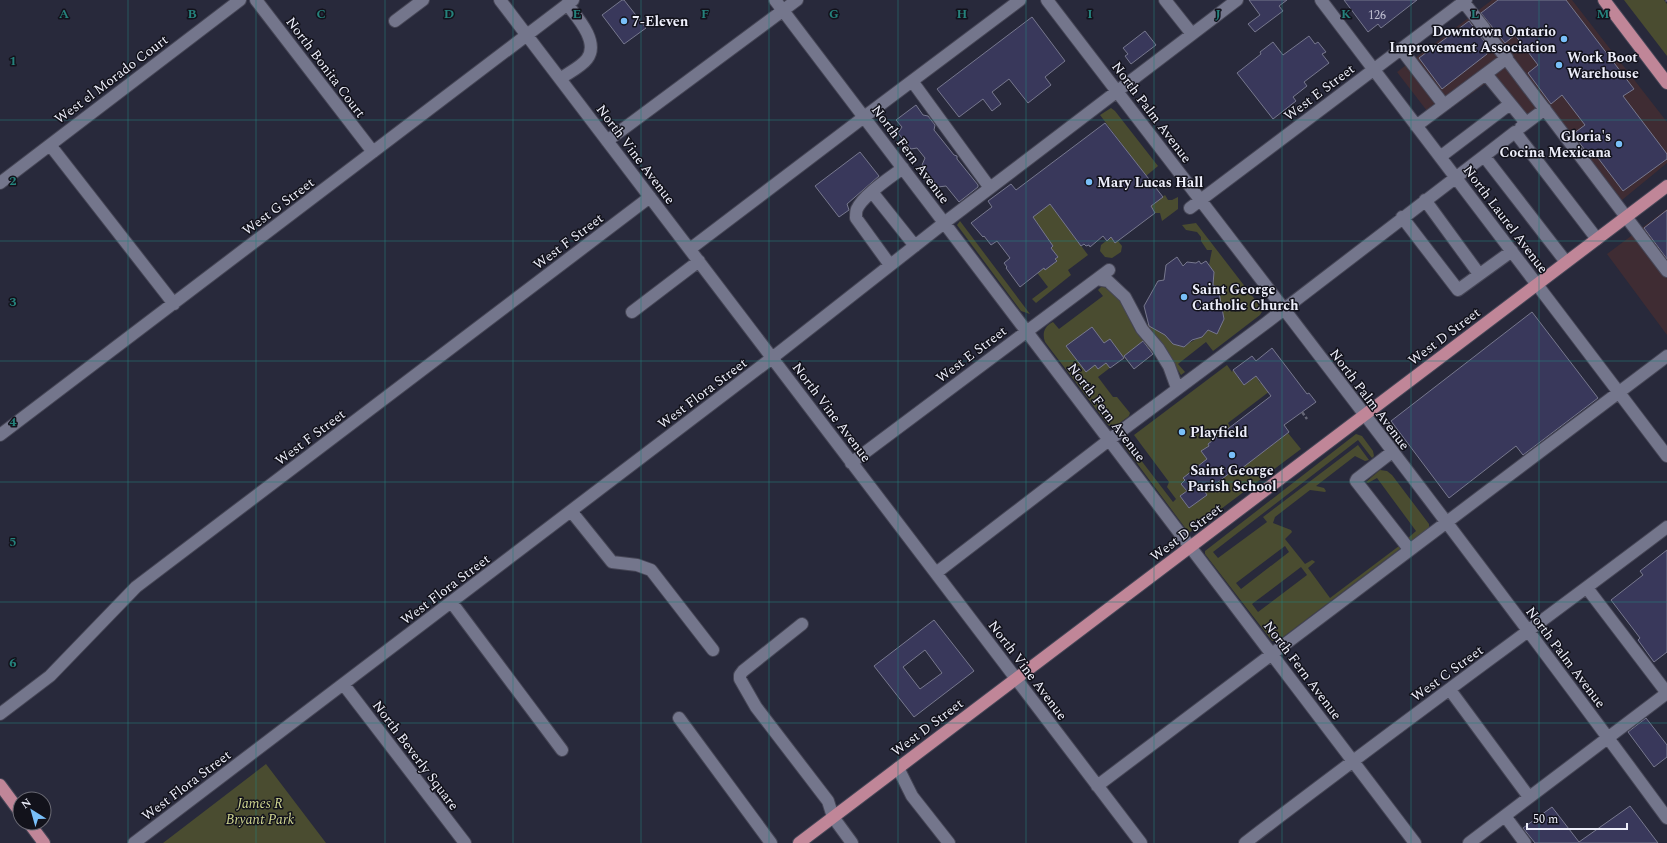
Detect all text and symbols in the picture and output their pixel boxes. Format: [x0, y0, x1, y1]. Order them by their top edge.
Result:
text: A [59, 4, 69, 24]
text: B [187, 4, 197, 24]
text: D [444, 4, 454, 24]
text: E [573, 4, 582, 24]
text: F [701, 4, 709, 24]
text: G [829, 4, 839, 24]
text: H [957, 4, 968, 24]
text: I [1087, 4, 1093, 24]
text: J [1215, 4, 1221, 24]
text: K [1341, 4, 1351, 24]
text: L [1471, 4, 1479, 24]
text: M [1597, 4, 1610, 24]
house number: 126 [1368, 6, 1386, 25]
place label: 7-Eleven [632, 11, 689, 32]
street label: North Bonita Court [283, 13, 369, 121]
marker: 7-Eleven [619, 16, 629, 26]
place label: Downtown Ontario Improvement Association [1389, 21, 1556, 58]
street label: West el Morado Court [50, 30, 173, 129]
marker: Downtown Ontario Improvement Association [1559, 34, 1569, 44]
place label: Work Boot Warehouse [1567, 47, 1639, 84]
text: 1 [9, 51, 17, 71]
street label: North Palm Avenue [1106, 57, 1197, 168]
street label: West E Street [1279, 59, 1359, 126]
marker: Work Boot Warehouse [1554, 60, 1564, 70]
street label: North Vine Avenue [591, 100, 680, 209]
street label: North Fern Avenue [866, 100, 955, 208]
place label: Gloria's Cocina Mexicana [1500, 126, 1612, 163]
marker: Gloria's Cocina Mexicana [1614, 139, 1624, 149]
street label: North Laurel Avenue [1458, 161, 1553, 278]
text: 2 [9, 171, 17, 191]
street label: West G Street [238, 172, 319, 241]
place label: Mary Lucas Hall [1097, 172, 1204, 193]
marker: Mary Lucas Hall [1084, 177, 1094, 187]
street label: West F Street [529, 208, 608, 275]
place label: Saint George Catholic Church [1192, 279, 1299, 316]
text: 3 [9, 292, 17, 312]
marker: Saint George Catholic Church [1179, 292, 1189, 302]
street label: West D Street [1404, 302, 1485, 371]
street label: West E Street [931, 321, 1011, 388]
street label: North Palm Avenue [1324, 344, 1415, 455]
street label: West Flora Street [653, 353, 752, 434]
street label: North Vine Avenue [787, 358, 876, 467]
street label: North Fern Avenue [1062, 358, 1151, 466]
street label: West F Street [271, 404, 350, 471]
text: 4 [9, 412, 17, 432]
place label: Playfield [1190, 422, 1248, 443]
marker: Playfield [1177, 427, 1187, 437]
marker: Saint George Parish School [1227, 450, 1237, 460]
place label: Saint George Parish School [1187, 460, 1277, 497]
street label: West D Street [1146, 498, 1227, 567]
text: 5 [9, 532, 17, 552]
street label: West Flora Street [396, 549, 495, 630]
street label: North Palm Avenue [1520, 602, 1611, 713]
street label: North Vine Avenue [983, 616, 1072, 725]
street label: North Fern Avenue [1258, 616, 1347, 724]
street label: West C Street [1407, 640, 1488, 707]
text: 6 [9, 653, 17, 673]
street label: West D Street [887, 693, 968, 762]
street label: North Beverly Square [367, 696, 464, 815]
street label: West Flora Street [137, 745, 236, 826]
north arrow [12, 791, 52, 831]
park label: James R Bryant Park [226, 793, 295, 830]
text: N [18, 794, 35, 813]
scale bar [1527, 805, 1627, 831]
text: 50 m [1533, 810, 1558, 829]

